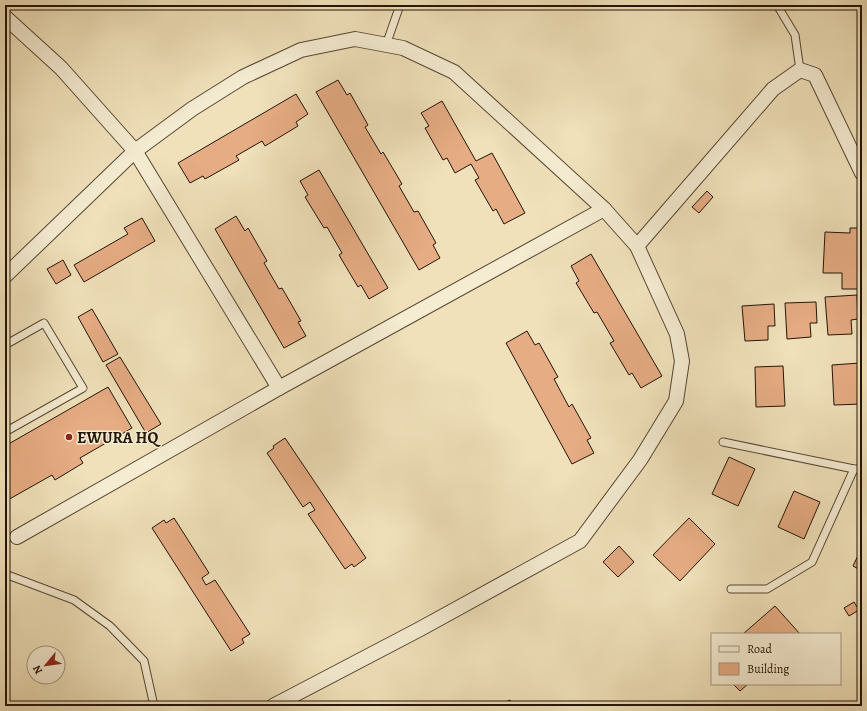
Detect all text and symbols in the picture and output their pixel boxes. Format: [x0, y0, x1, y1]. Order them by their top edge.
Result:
place label: EWURA HQ [77, 427, 161, 449]
marker: EWURA HQ [64, 432, 74, 442]
legend [711, 633, 841, 685]
text: Road [747, 641, 773, 657]
north arrow [26, 645, 66, 685]
text: Building [747, 661, 789, 677]
text: N [29, 662, 46, 677]

